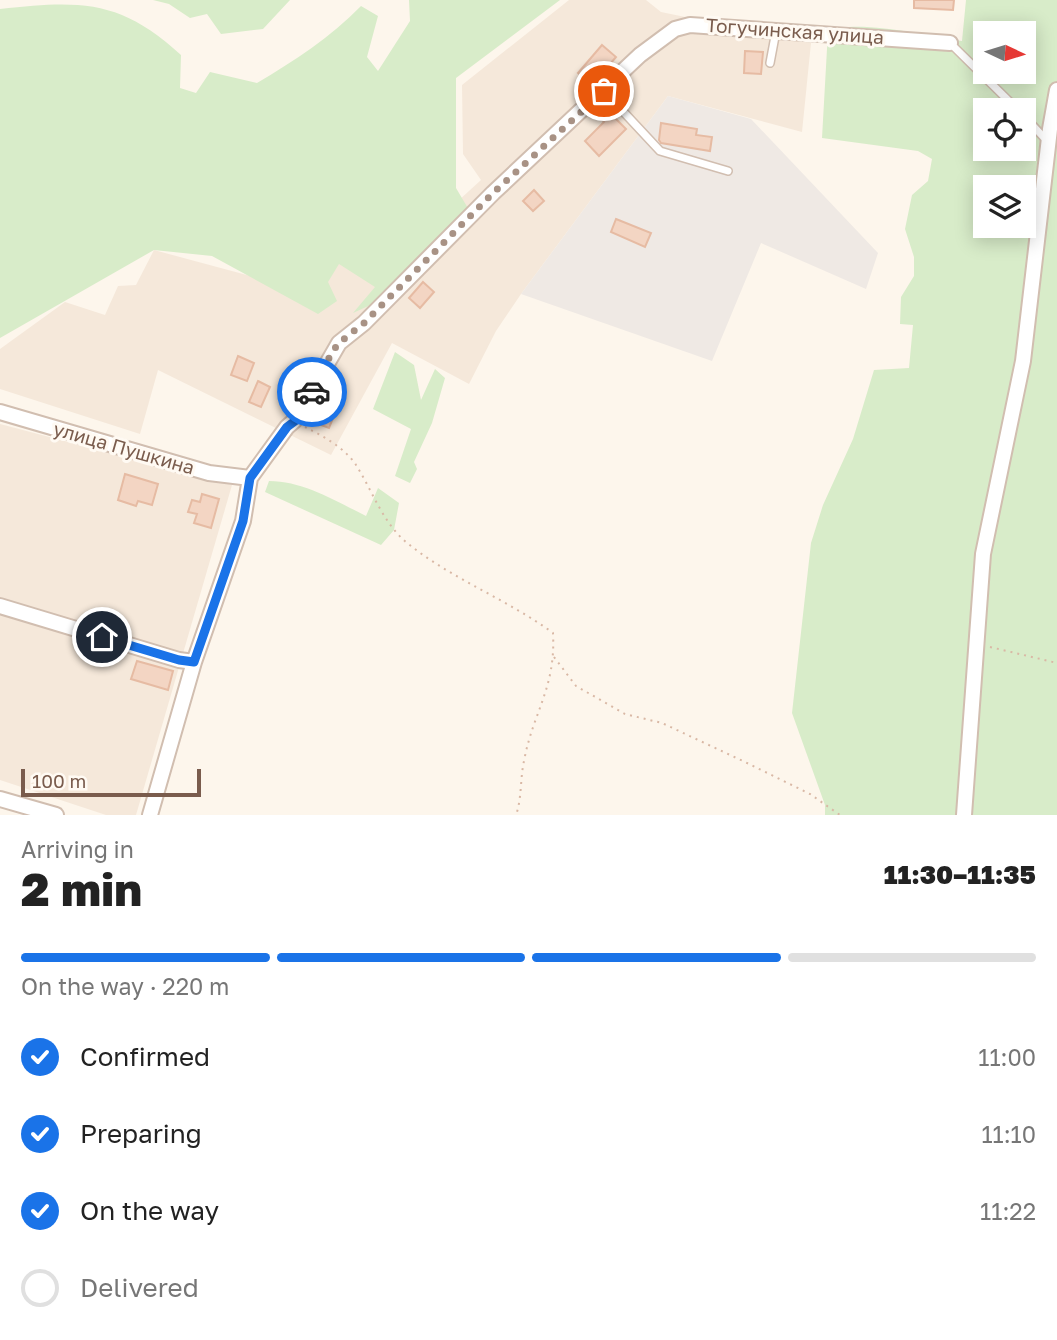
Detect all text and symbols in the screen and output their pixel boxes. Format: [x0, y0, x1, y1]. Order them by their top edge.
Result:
street label: Тогучинская улица [705, 13, 885, 48]
north arrow [973, 21, 1036, 84]
map controls [973, 21, 1036, 238]
pin [574, 61, 634, 121]
icon: bag [585, 72, 623, 110]
button: locate [973, 98, 1036, 161]
button: layers [973, 175, 1036, 238]
courier [277, 357, 347, 427]
icon: car [293, 373, 331, 411]
street label: улица Пушкина [51, 416, 197, 479]
pin [72, 607, 132, 667]
icon: home [83, 618, 121, 656]
scale bar [21, 766, 201, 798]
text: 100 m [32, 769, 86, 792]
text: Arriving in [21, 835, 134, 863]
text: 11:30–11:35 [884, 859, 1036, 890]
text: 2 min [21, 861, 142, 916]
text: On the way · 220 m [21, 972, 229, 1000]
icon: check [21, 1038, 59, 1076]
text: Confirmed [80, 1041, 210, 1072]
text: 11:00 [978, 1043, 1036, 1071]
icon: check [21, 1115, 59, 1153]
text: Preparing [80, 1118, 202, 1149]
text: 11:10 [981, 1120, 1036, 1148]
icon: check [21, 1192, 59, 1230]
text: On the way [80, 1195, 219, 1226]
text: 11:22 [980, 1197, 1036, 1225]
text: Delivered [80, 1272, 199, 1303]

